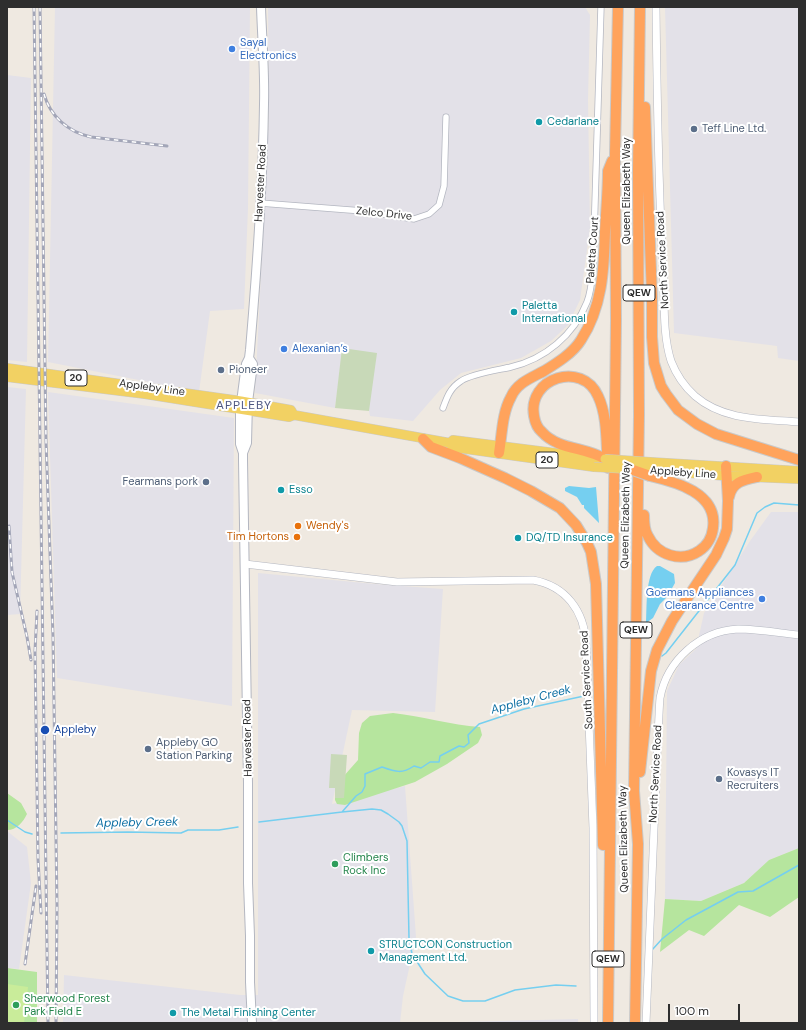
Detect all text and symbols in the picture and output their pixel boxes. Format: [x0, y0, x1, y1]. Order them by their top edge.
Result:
place label: Sayal Electronics [240, 36, 297, 62]
marker: Sayal Electronics [227, 44, 237, 54]
place label: Cedarlane [547, 115, 599, 129]
marker: Cedarlane [534, 117, 544, 127]
place label: Teff Line Ltd. [702, 122, 766, 136]
marker: Teff Line Ltd. [689, 124, 699, 134]
street label: Queen Elizabeth Way [620, 137, 634, 245]
street label: Harvester Road [252, 144, 270, 222]
street label: Zelco Drive [355, 204, 413, 224]
street label: North Service Road [654, 211, 672, 309]
street label: Paletta Court [584, 216, 602, 284]
road number: QEW [623, 285, 655, 301]
place label: Paletta International [522, 299, 586, 325]
marker: Paletta International [509, 307, 519, 317]
place label: Alexanian’s [292, 342, 348, 356]
marker: Alexanian’s [279, 344, 289, 354]
place label: Pioneer [229, 363, 267, 377]
marker: Pioneer [216, 365, 226, 375]
road number: 20 [65, 370, 87, 386]
street label: Appleby Line [118, 377, 186, 399]
district label: APPLEBY [216, 399, 272, 413]
road number: 20 [536, 452, 558, 468]
street label: Queen Elizabeth Way [618, 461, 634, 569]
street label: Appleby Line [649, 464, 717, 482]
place label: Fearmans pork [122, 475, 198, 489]
marker: Fearmans pork [201, 477, 211, 487]
place label: Esso [289, 483, 313, 497]
marker: Esso [276, 485, 286, 495]
place label: Wendy's [306, 519, 349, 533]
marker: Wendy's [293, 521, 303, 531]
place label: Tim Hortons [227, 530, 289, 544]
place label: DQ/TD Insurance [526, 531, 613, 545]
marker: Tim Hortons [292, 532, 302, 542]
marker: DQ/TD Insurance [513, 533, 523, 543]
place label: Goemans Appliances Clearance Centre [646, 586, 754, 612]
marker: Goemans Appliances Clearance Centre [757, 594, 767, 604]
road number: QEW [620, 622, 652, 638]
street label: South Service Road [578, 630, 596, 730]
water label: Appleby Creek [489, 682, 573, 718]
street label: Harvester Road [241, 699, 255, 777]
place label: Appleby [54, 723, 96, 737]
marker: Appleby [39, 724, 51, 736]
street label: North Service Road [647, 725, 665, 823]
place label: Appleby GO Station Parking [156, 736, 232, 762]
marker: Appleby GO Station Parking [143, 744, 153, 754]
place label: Kovasys IT Recruiters [727, 766, 779, 792]
marker: Kovasys IT Recruiters [714, 774, 724, 784]
street label: Queen Elizabeth Way [616, 785, 632, 893]
water label: Appleby Creek [96, 815, 178, 831]
place label: Climbers Rock Inc [343, 851, 389, 877]
marker: Climbers Rock Inc [330, 859, 340, 869]
place label: STRUCTCON Construction Management Ltd. [379, 938, 512, 964]
marker: STRUCTCON Construction Management Ltd. [366, 946, 376, 956]
road number: QEW [592, 951, 624, 967]
place label: Sherwood Forest Park Field E [24, 992, 110, 1018]
scale bar [670, 996, 742, 1022]
marker: Sherwood Forest Park Field E [11, 1000, 21, 1010]
text: 100 m [675, 1003, 709, 1019]
place label: The Metal Finishing Center [181, 1006, 316, 1020]
marker: The Metal Finishing Center [168, 1008, 178, 1018]

